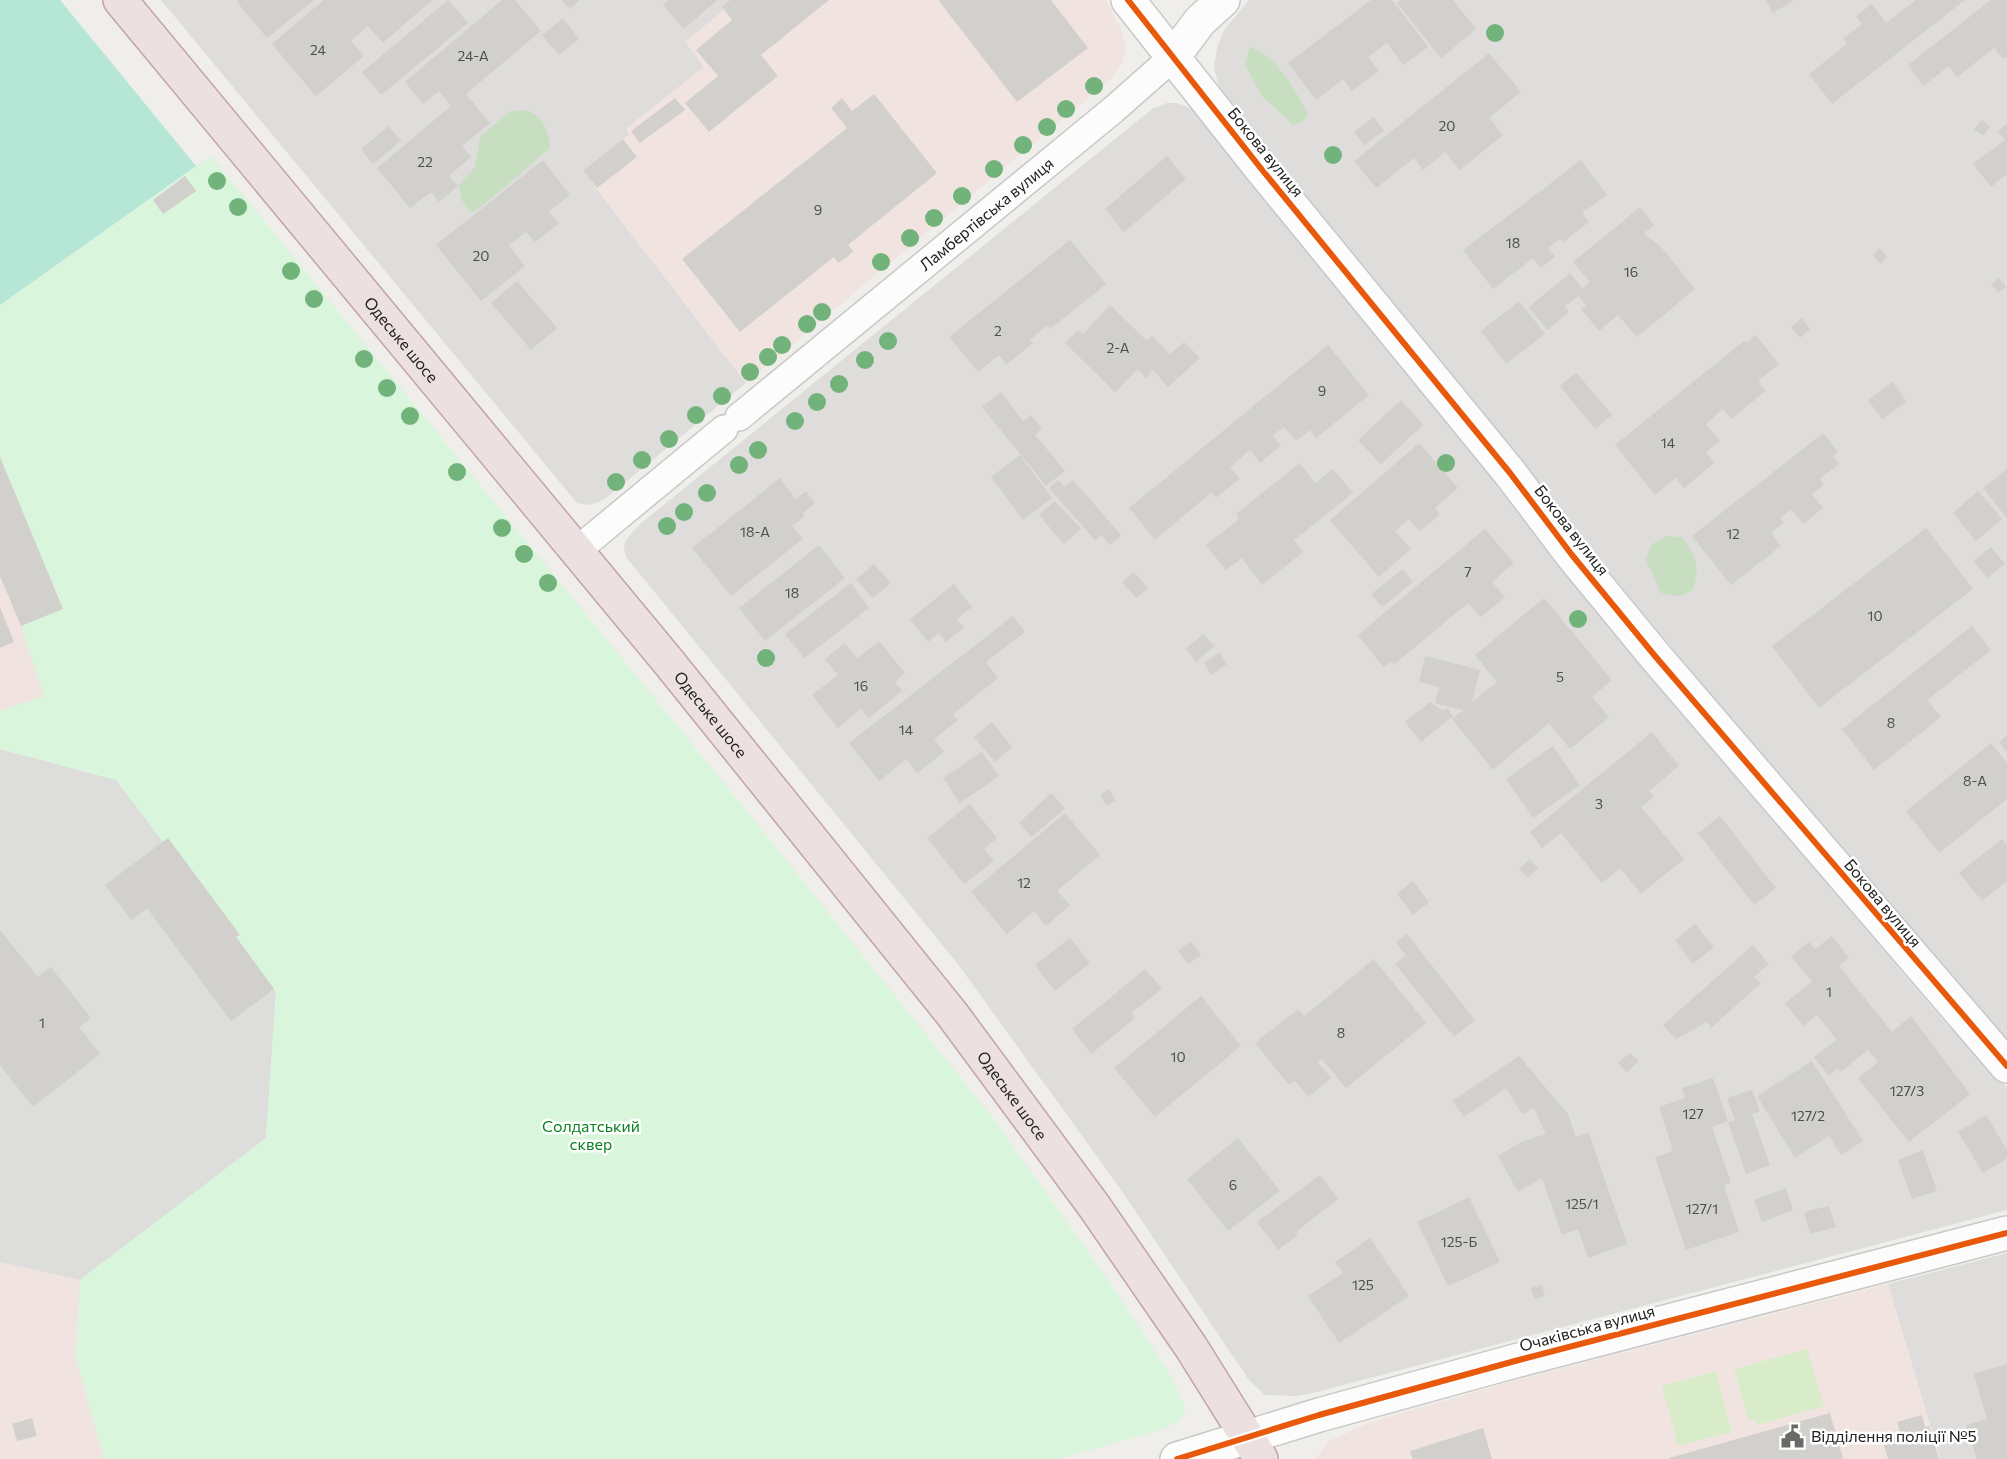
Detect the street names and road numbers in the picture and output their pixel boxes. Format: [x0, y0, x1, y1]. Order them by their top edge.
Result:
street label: Бокова вулиця [1225, 103, 1308, 200]
street label: Ламбертівська вулиця [915, 153, 1057, 274]
street label: Одеське шосе [361, 292, 443, 386]
street label: Бокова вулиця [1531, 481, 1614, 579]
street label: Одеське шосе [671, 667, 752, 761]
street label: Бокова вулиця [1841, 855, 1926, 951]
street label: Одеське шосе [974, 1047, 1052, 1143]
street label: Очаківська вулиця [1517, 1300, 1657, 1355]

